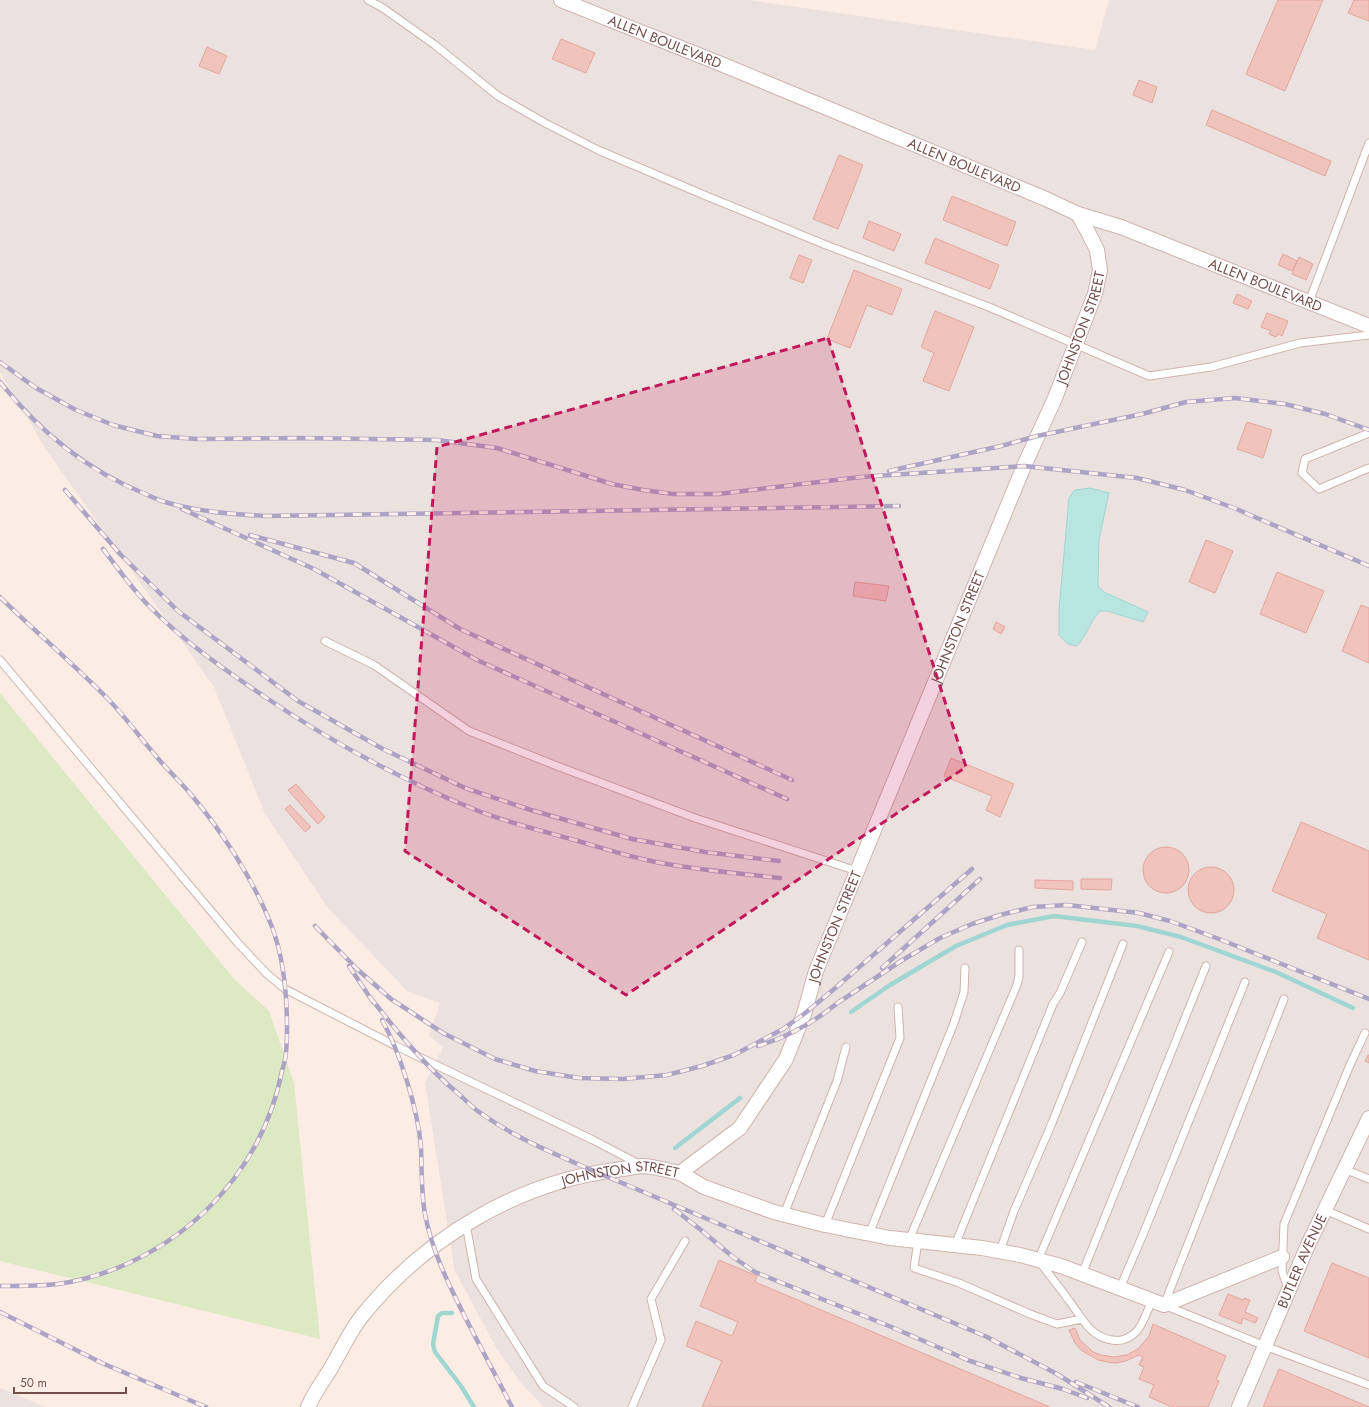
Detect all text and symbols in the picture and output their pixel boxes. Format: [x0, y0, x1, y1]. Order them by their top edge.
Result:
street label: ALLEN BOULEVARD [605, 10, 725, 73]
street label: ALLEN BOULEVARD [905, 133, 1024, 198]
street label: ALLEN BOULEVARD [1206, 253, 1325, 316]
street label: JOHNSTON STREET [1051, 269, 1110, 389]
street label: JOHNSTON STREET [925, 568, 990, 688]
street label: JOHNSTON STREET [803, 867, 866, 987]
street label: JOHNSTON STREET [557, 1156, 681, 1191]
street label: BUTLER AVENUE [1272, 1210, 1332, 1311]
scale bar [14, 1369, 126, 1395]
text: 50 m [20, 1374, 47, 1392]

